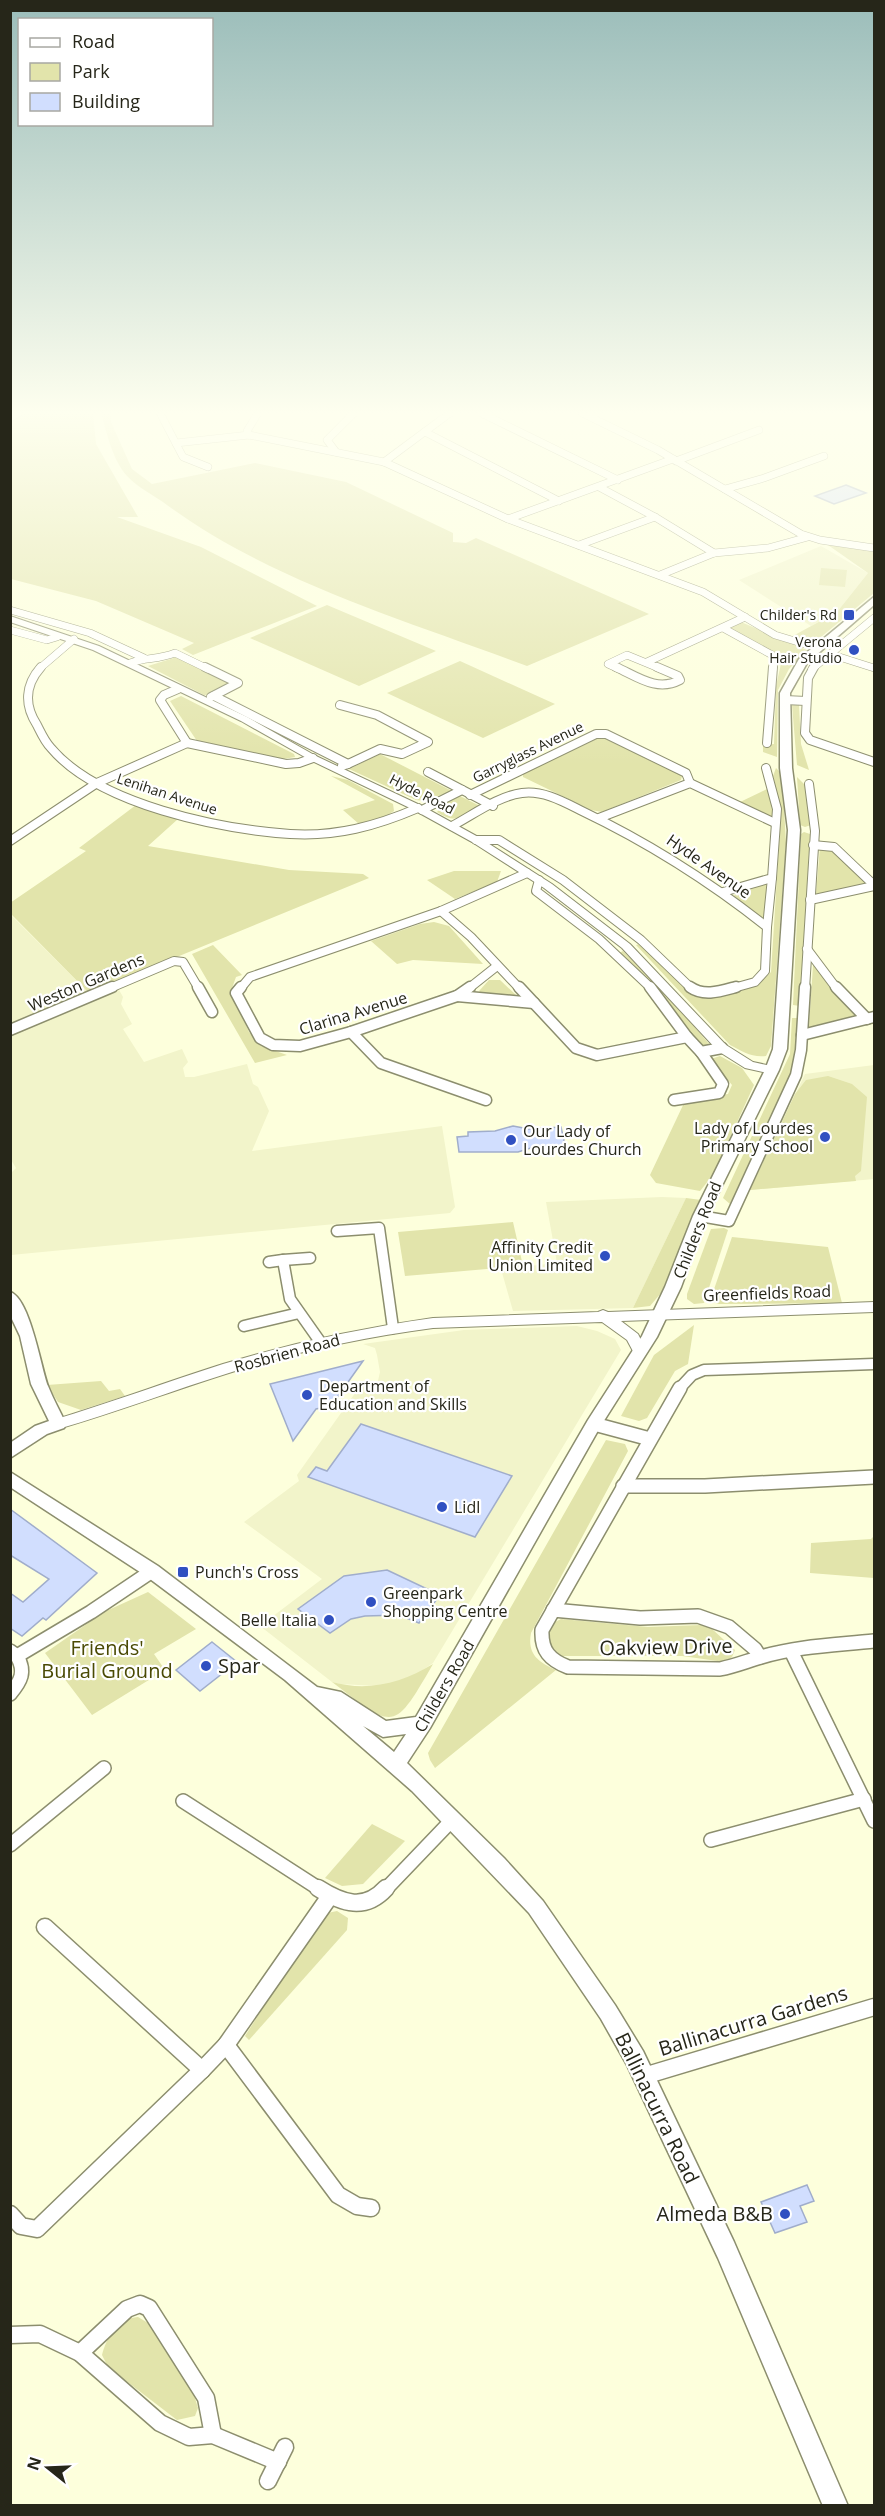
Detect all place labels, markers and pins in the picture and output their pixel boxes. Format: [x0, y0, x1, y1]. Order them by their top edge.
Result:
place label: Childer's Rd [760, 605, 837, 624]
marker: Childer's Rd [842, 608, 856, 622]
place label: Verona Hair Studio [769, 632, 842, 667]
marker: Verona Hair Studio [847, 643, 861, 657]
place label: Lady of Lourdes Primary School [694, 1117, 813, 1157]
place label: Our Lady of Lourdes Church [523, 1120, 642, 1160]
marker: Lady of Lourdes Primary School [818, 1130, 832, 1144]
marker: Our Lady of Lourdes Church [504, 1133, 518, 1147]
place label: Affinity Credit Union Limited [488, 1236, 593, 1276]
marker: Affinity Credit Union Limited [598, 1249, 612, 1263]
place label: Department of Education and Skills [319, 1375, 467, 1415]
marker: Department of Education and Skills [300, 1388, 314, 1402]
place label: Lidl [454, 1496, 480, 1518]
marker: Lidl [435, 1500, 449, 1514]
place label: Punch's Cross [195, 1561, 299, 1583]
marker: Punch's Cross [176, 1565, 190, 1579]
place label: Greenpark Shopping Centre [383, 1582, 508, 1622]
marker: Greenpark Shopping Centre [364, 1595, 378, 1609]
place label: Belle Italia [240, 1609, 317, 1631]
marker: Belle Italia [322, 1613, 336, 1627]
place label: Spar [218, 1652, 261, 1679]
marker: Spar [199, 1659, 213, 1673]
place label: Almeda B&B [657, 2200, 773, 2227]
marker: Almeda B&B [778, 2207, 792, 2221]

